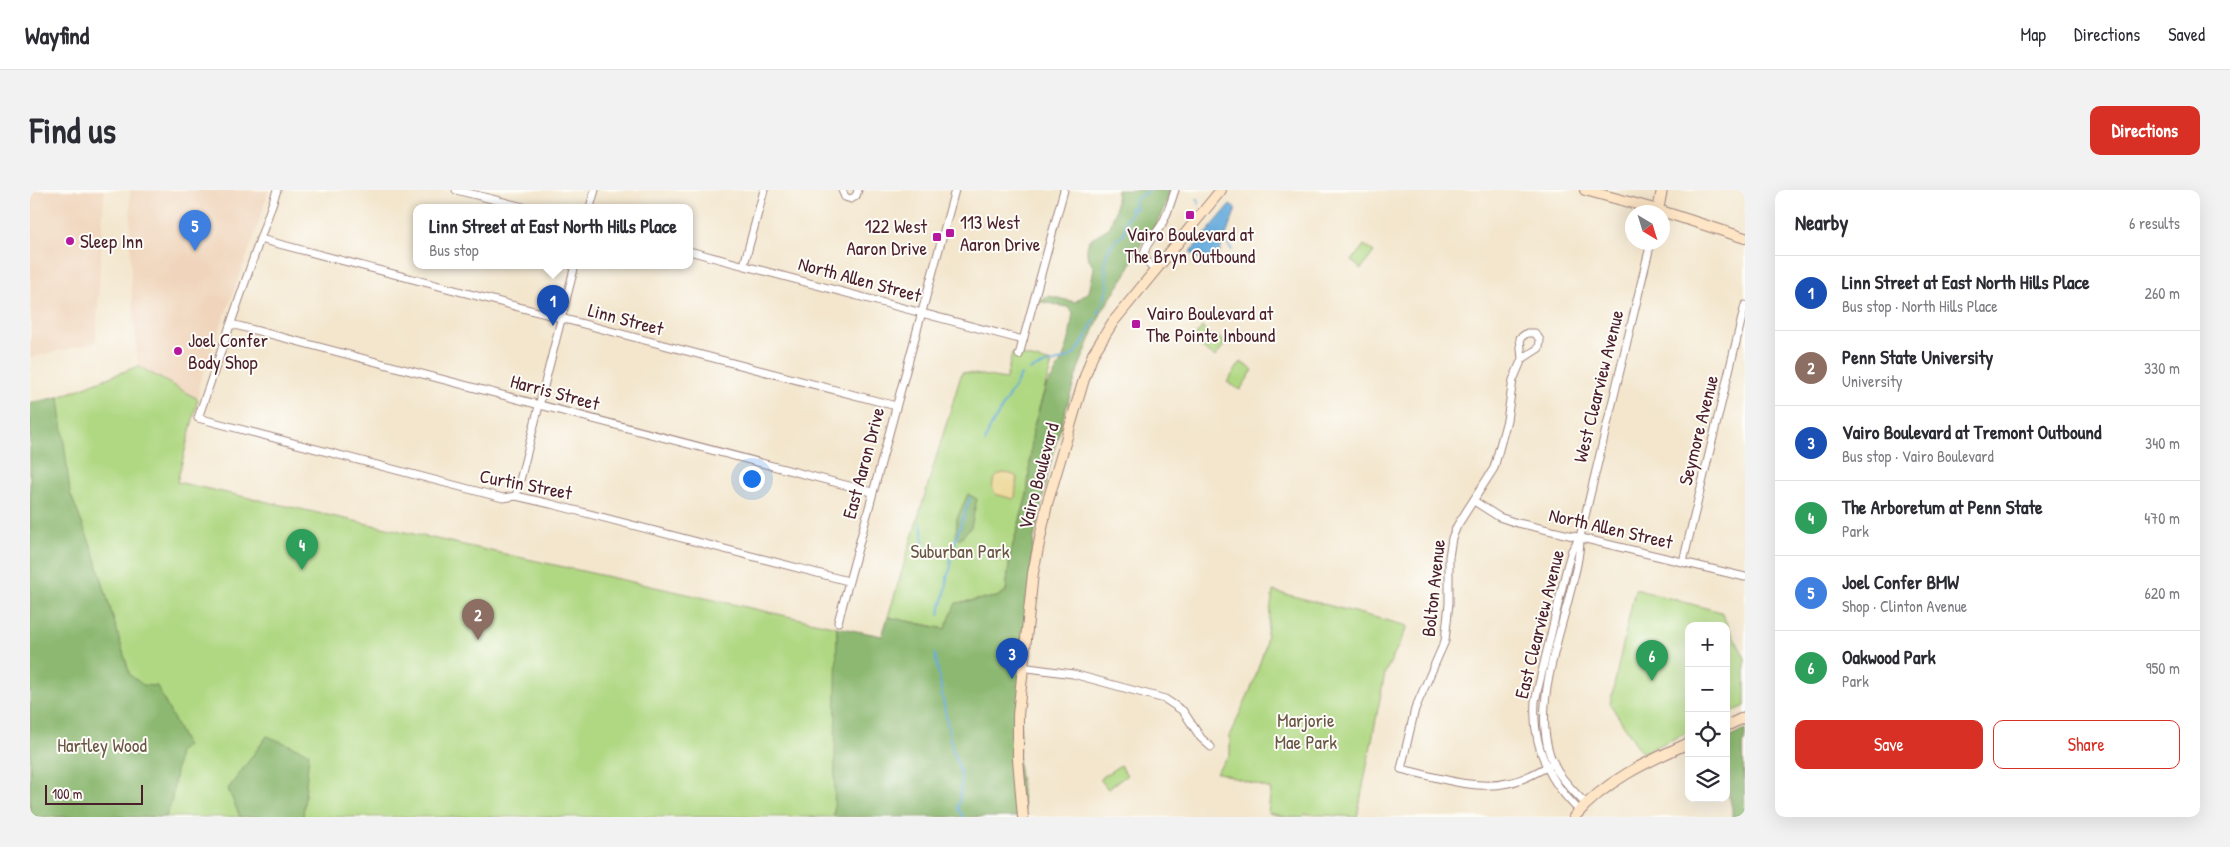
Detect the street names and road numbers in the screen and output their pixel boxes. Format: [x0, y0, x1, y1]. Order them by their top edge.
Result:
street label: North Allen Street [796, 250, 925, 308]
street label: Linn Street [585, 296, 667, 342]
street label: West Clearview Avenue [1567, 307, 1630, 465]
street label: Harris Street [508, 368, 603, 416]
street label: Seymore Avenue [1672, 372, 1724, 488]
street label: East Aaron Drive [836, 404, 890, 522]
street label: Vairo Boulevard [1011, 419, 1065, 532]
street label: Curtin Street [478, 462, 575, 506]
street label: North Allen Street [1547, 501, 1676, 555]
street label: Bolton Avenue [1415, 538, 1451, 638]
street label: East Clearview Avenue [1508, 546, 1570, 701]

